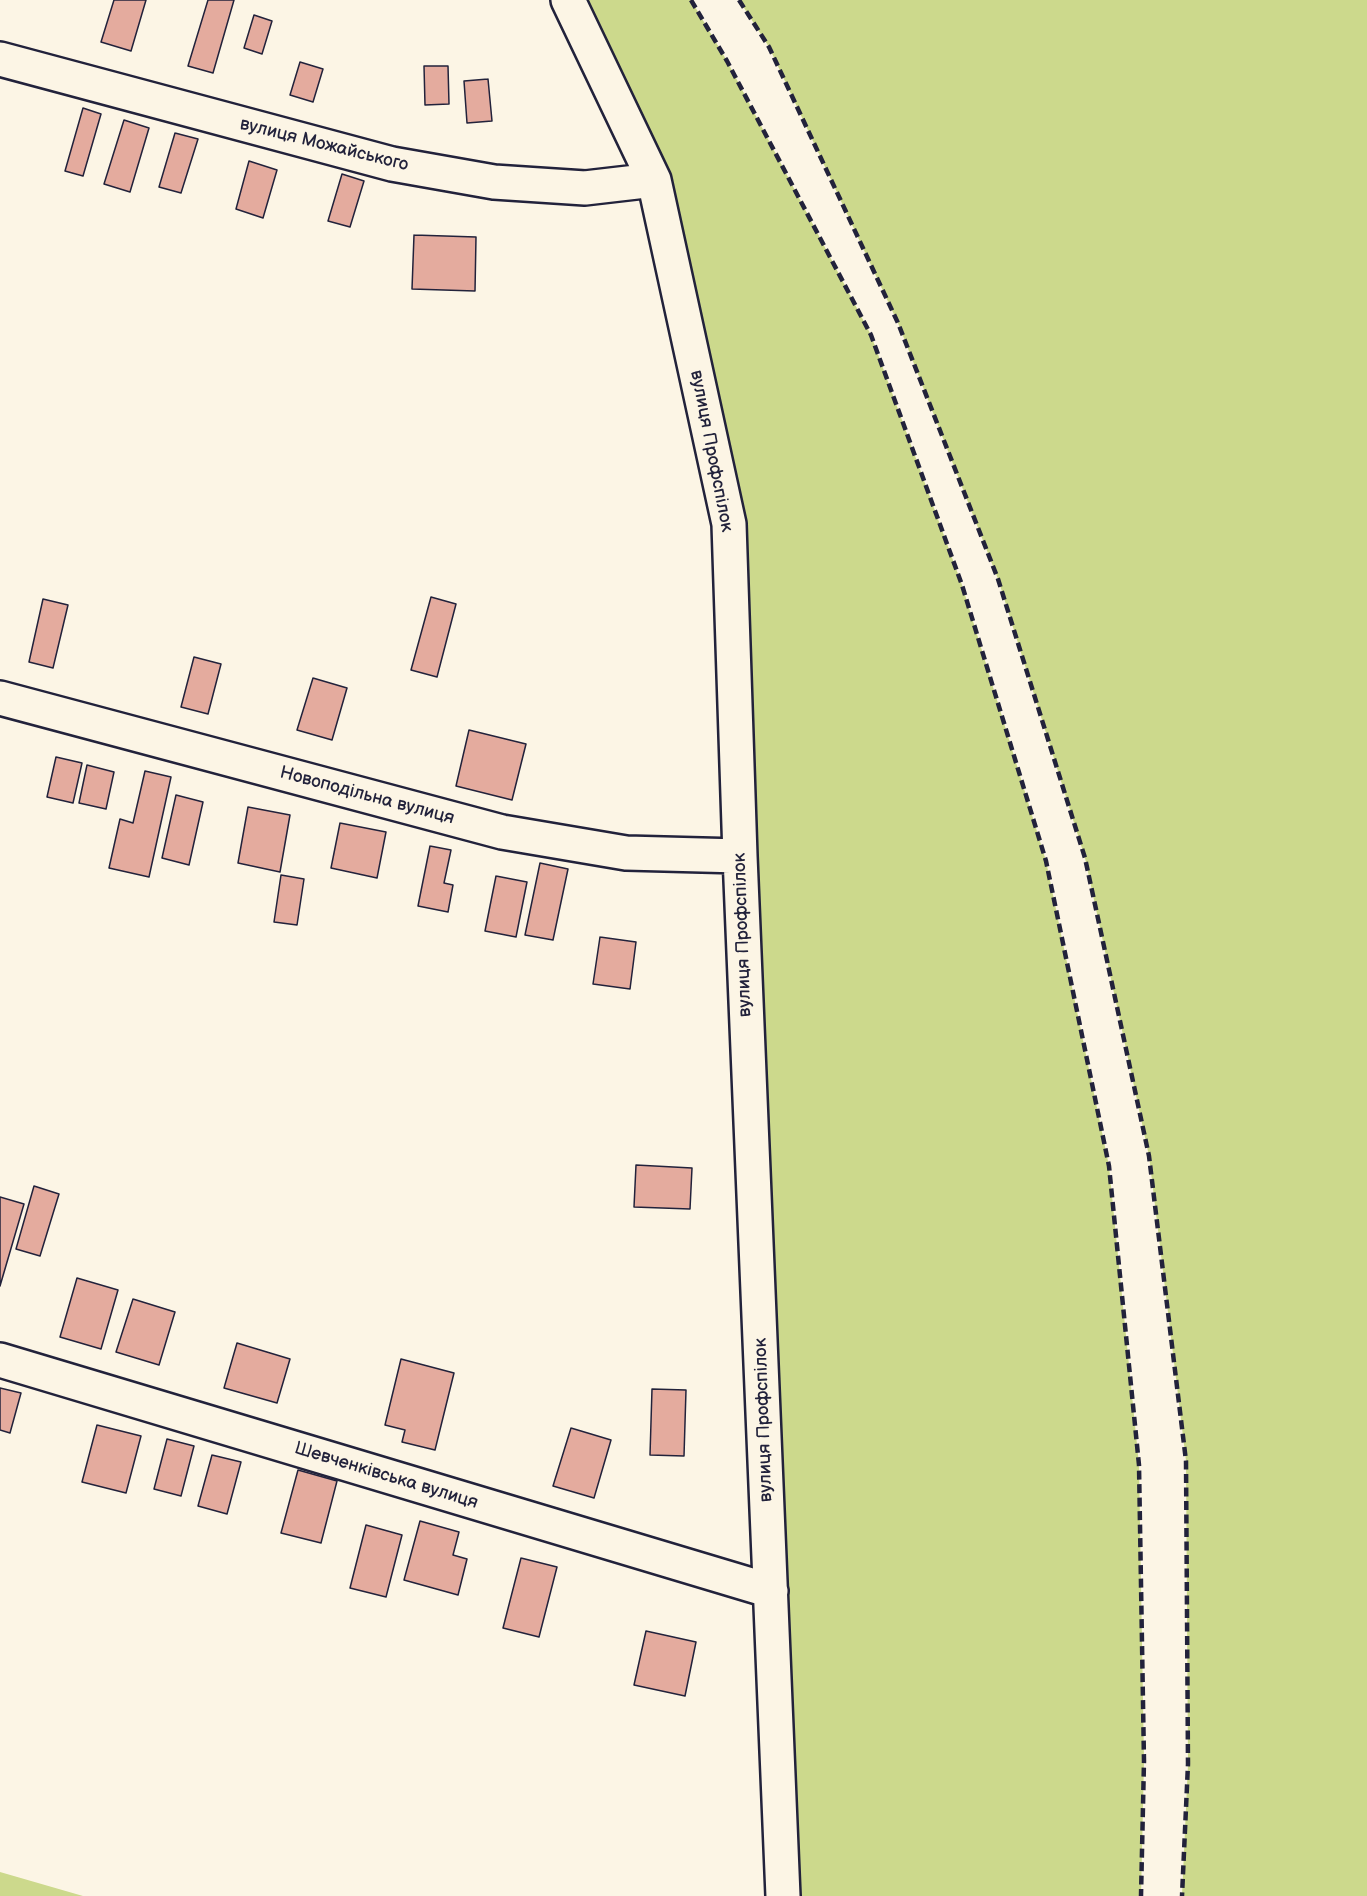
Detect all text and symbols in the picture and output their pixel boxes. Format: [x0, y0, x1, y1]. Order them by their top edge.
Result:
street label: вулиця Можайського [237, 114, 411, 176]
street label: вулиця Профспілок [685, 368, 737, 534]
street label: Новоподільна вулиця [277, 762, 457, 830]
street label: вулиця Профспілок [729, 852, 757, 1018]
street label: вулиця Профспілок [750, 1337, 778, 1503]
street label: Шевченківська вулиця [292, 1438, 480, 1514]

